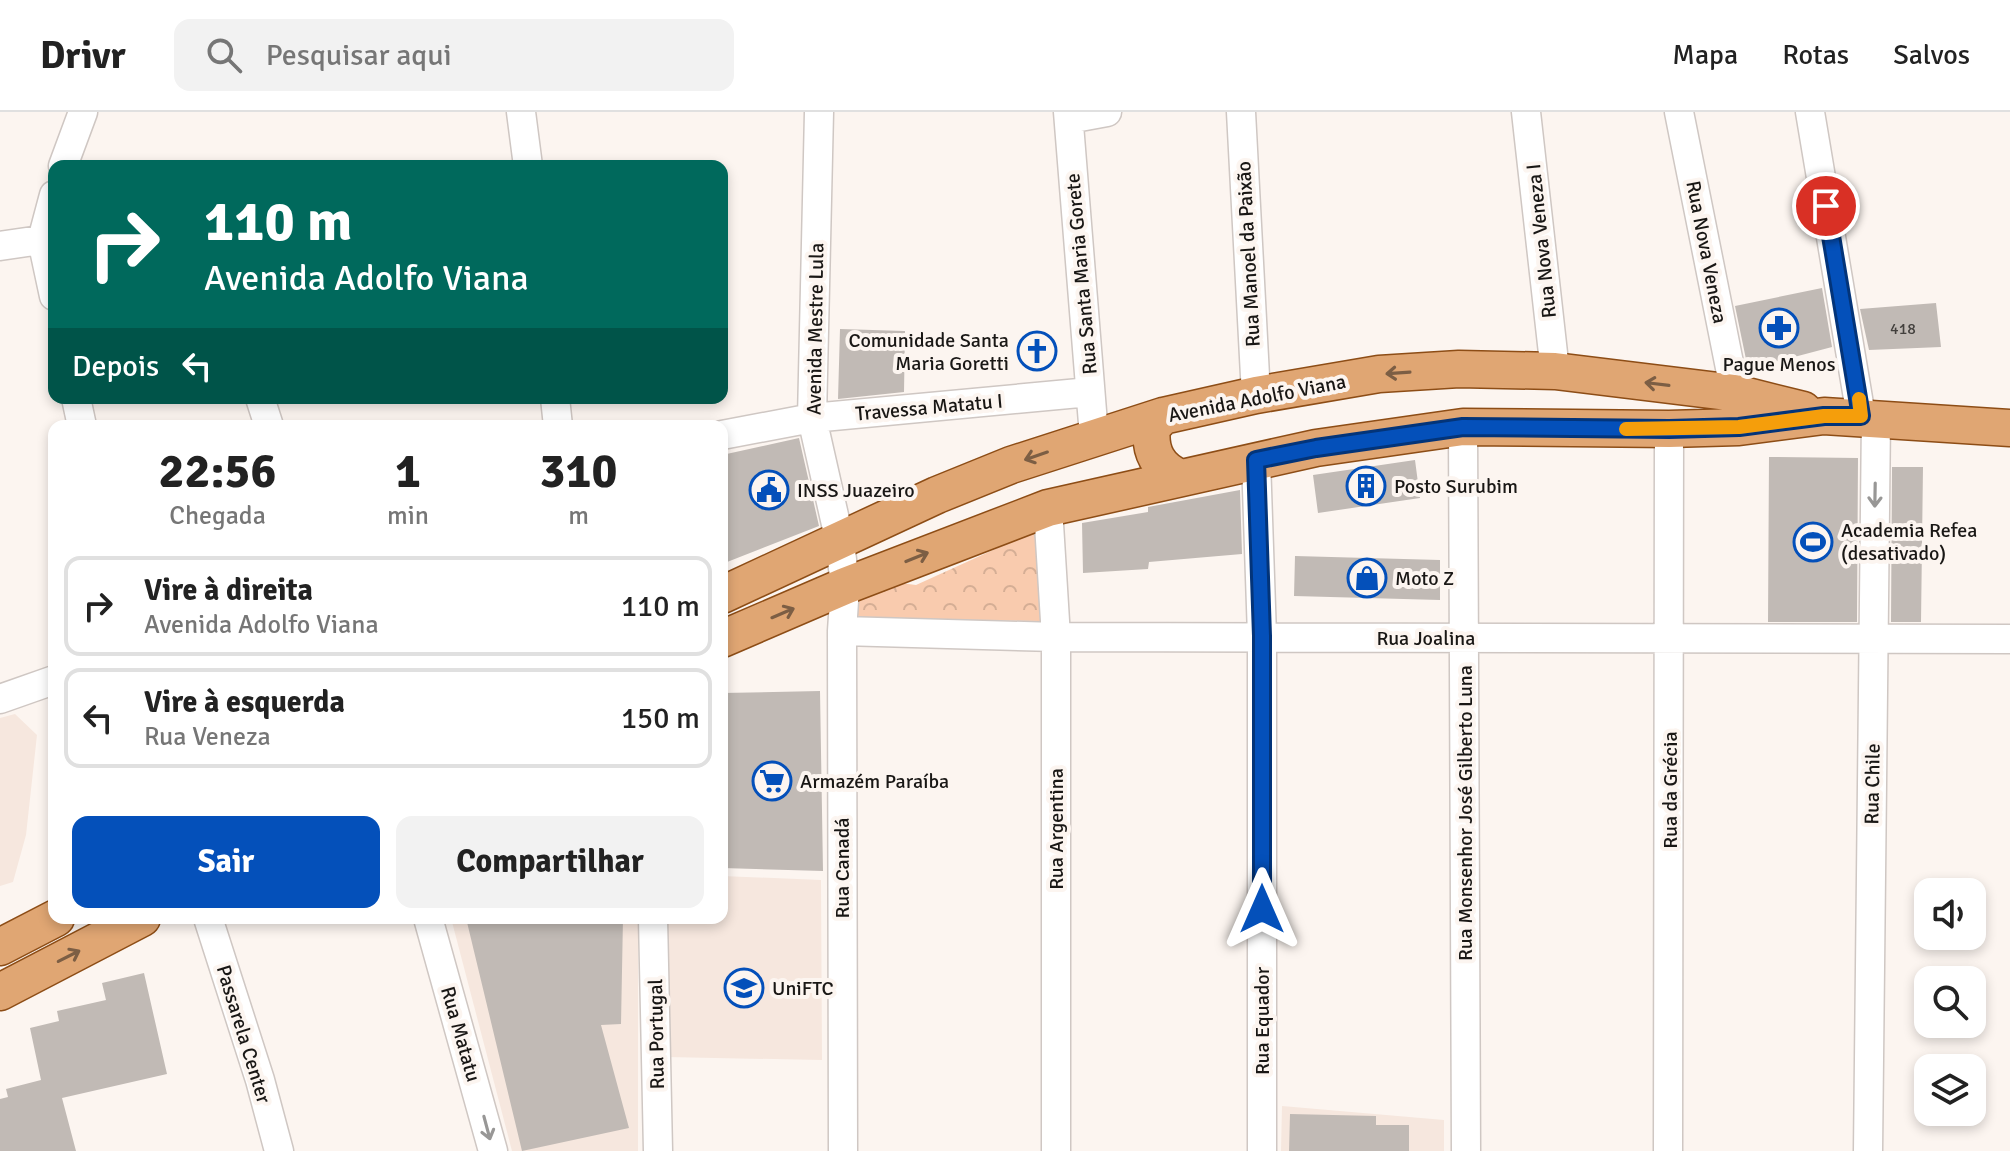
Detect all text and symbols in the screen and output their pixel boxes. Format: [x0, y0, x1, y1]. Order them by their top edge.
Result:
search box [174, 19, 734, 91]
text: Drivr [40, 32, 126, 79]
icon: search [202, 33, 246, 77]
text: Pesquisar aqui [266, 37, 452, 74]
text: Mapa [1672, 38, 1738, 72]
text: Rotas [1782, 38, 1849, 72]
text: Salvos [1893, 38, 1970, 72]
street label: Rua Manoel da Paixão [1231, 160, 1266, 348]
street label: Rua Nova Veneza I [1521, 162, 1562, 319]
street label: Rua Santa Maria Gorete [1060, 172, 1103, 376]
pin [1792, 172, 1860, 240]
street label: Rua Nova Veneza [1680, 179, 1733, 326]
icon: arrive [1804, 184, 1848, 228]
text: 110 m [204, 187, 352, 256]
icon: right [72, 192, 176, 296]
street label: Avenida Mestre Lula [801, 243, 830, 415]
text: Avenida Adolfo Viana [204, 256, 529, 301]
pharmacy icon: Pague Menos [1758, 307, 1800, 349]
house number: 418 [1890, 319, 1916, 339]
place label: Comunidade Santa Maria Goretti [848, 328, 1009, 376]
church icon: Comunidade Santa Maria Goretti [1016, 330, 1058, 372]
icon: left [175, 344, 219, 388]
text: Depois [72, 348, 159, 385]
place label: Pague Menos [1722, 352, 1836, 377]
one-way arrow [1385, 366, 1412, 381]
street label: Avenida Adolfo Viana [1166, 369, 1348, 428]
one-way arrow [1644, 376, 1671, 391]
street label: Travessa Matatu I [854, 389, 1004, 426]
text: 22:56 [159, 442, 276, 501]
text: 1 [395, 442, 421, 501]
text: 310 [540, 442, 617, 501]
one-way arrow [1025, 450, 1049, 464]
building icon: Posto Surubim [1345, 465, 1387, 507]
public building icon: INSS Juazeiro [748, 469, 790, 511]
place label: Posto Surubim [1394, 474, 1518, 499]
place label: INSS Juazeiro [797, 478, 915, 503]
one-way arrow [1867, 481, 1883, 508]
text: Chegada [169, 500, 266, 532]
text: min [387, 500, 429, 532]
text: m [568, 500, 589, 532]
place label: Academia Refea (desativado) [1841, 518, 1977, 566]
sports icon: Academia Refea (desativado) [1792, 521, 1834, 563]
one-way arrow [904, 549, 929, 563]
shop icon: Moto Z [1346, 557, 1388, 599]
place label: Moto Z [1395, 566, 1454, 591]
text: Vire à direita [144, 572, 313, 609]
icon: right [76, 584, 120, 628]
text: 110 m [621, 588, 700, 625]
one-way arrow [771, 604, 795, 619]
text: Avenida Adolfo Viana [144, 609, 379, 641]
street label: Rua Joalina [1377, 626, 1475, 651]
street label: Rua Monsenhor José Gilberto Luna [1453, 665, 1478, 961]
text: Vire à esquerda [144, 684, 345, 721]
icon: left [76, 696, 120, 740]
text: 150 m [621, 700, 700, 737]
text: Rua Veneza [144, 721, 271, 753]
street label: Rua da Grécia [1658, 731, 1683, 849]
street label: Rua Chile [1859, 743, 1886, 825]
supermarket icon: Armazém Paraíba [751, 760, 793, 802]
street label: Rua Argentina [1044, 768, 1069, 890]
place label: Armazém Paraíba [800, 769, 949, 794]
button: Sair [72, 816, 380, 908]
button: Compartilhar [396, 816, 704, 908]
street label: Rua Canadá [830, 818, 855, 918]
position arrow [1220, 867, 1304, 951]
map controls [1914, 878, 1986, 1126]
button: sound [1914, 878, 1986, 950]
one-way arrow [57, 947, 81, 963]
street label: Passarela Center [211, 962, 277, 1107]
street label: Rua Equador [1250, 966, 1275, 1075]
button: search [1914, 966, 1986, 1038]
school or university icon: UniFTC [723, 967, 765, 1009]
place label: UniFTC [772, 976, 834, 1001]
street label: Rua Portugal [643, 978, 670, 1089]
street label: Rua Matatu [435, 984, 486, 1085]
button: layers [1914, 1054, 1986, 1126]
one-way arrow [480, 1115, 495, 1141]

